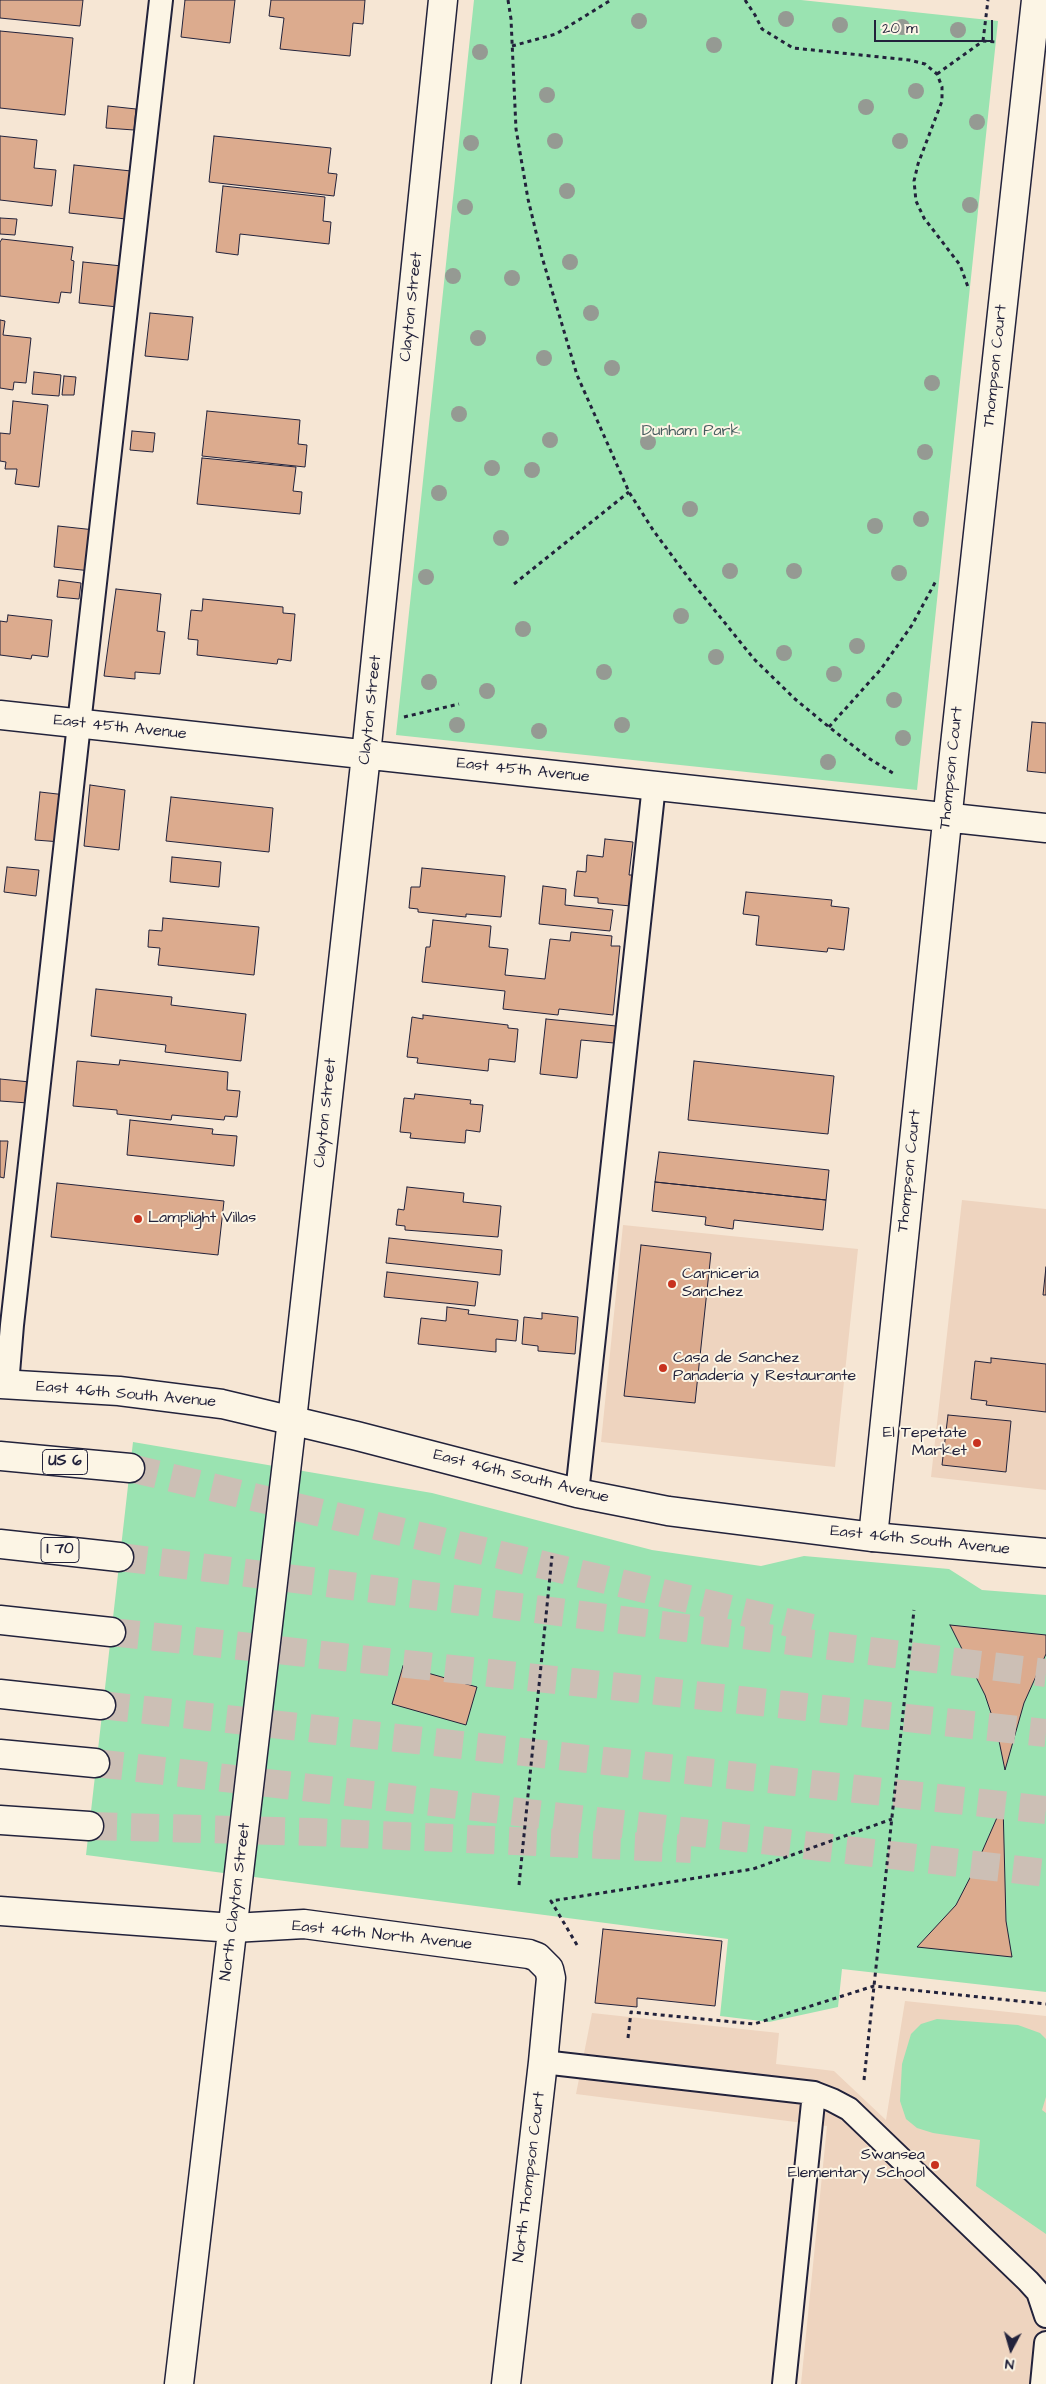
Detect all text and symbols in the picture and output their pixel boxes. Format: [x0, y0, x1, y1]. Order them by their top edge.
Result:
scale bar [876, 10, 995, 42]
text: 20 m [882, 18, 918, 39]
street label: Clayton Street [397, 251, 427, 363]
street label: Thompson Court [980, 304, 1012, 428]
park label: Dunham Park [642, 422, 740, 442]
street label: Clayton Street [356, 654, 386, 766]
street label: Thompson Court [936, 706, 968, 830]
street label: East 45th Avenue [53, 711, 187, 745]
street label: East 45th Avenue [456, 754, 590, 788]
street label: Clayton Street [311, 1057, 341, 1169]
street label: Thompson Court [894, 1109, 926, 1233]
place label: Lamplight Villas [148, 1209, 256, 1229]
marker: Lamplight Villas [132, 1213, 144, 1225]
place label: Carniceria Sanchez [682, 1265, 759, 1303]
marker: Carniceria Sanchez [666, 1278, 678, 1290]
place label: Casa de Sanchez Panadería y Restaurante [673, 1349, 856, 1387]
marker: Casa de Sanchez Panadería y Restaurante [657, 1362, 669, 1374]
street label: East 46th South Avenue [35, 1378, 217, 1412]
place label: El Tepetate Market [883, 1424, 967, 1462]
marker: El Tepetate Market [971, 1437, 983, 1449]
street label: East 46th South Avenue [431, 1446, 611, 1508]
road number: US 6 [42, 1450, 88, 1474]
street label: East 46th South Avenue [829, 1522, 1011, 1560]
road number: I 70 [41, 1538, 79, 1562]
street label: North Clayton Street [217, 1822, 255, 1982]
street label: East 46th North Avenue [291, 1917, 473, 1955]
street label: North Thompson Court [510, 2090, 550, 2264]
place label: Swansea Elementary School [788, 2146, 925, 2184]
marker: Swansea Elementary School [929, 2159, 941, 2171]
north arrow [986, 2324, 1036, 2374]
text: N [1004, 2354, 1015, 2374]

